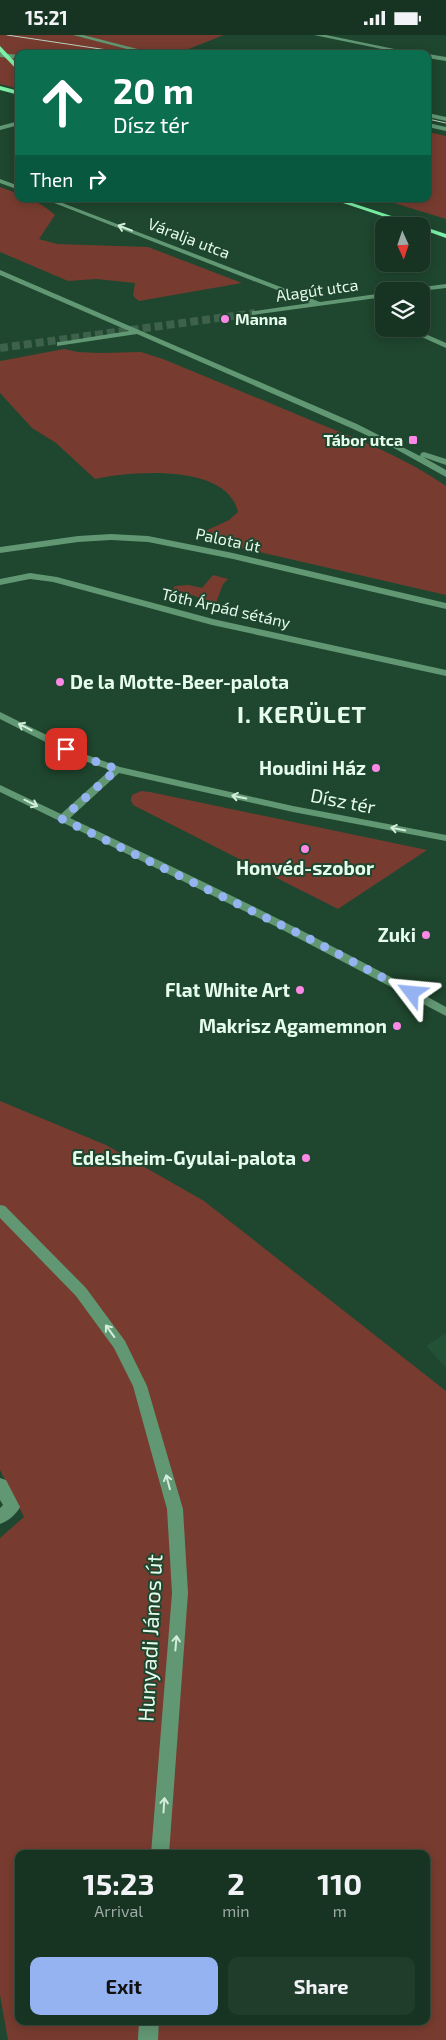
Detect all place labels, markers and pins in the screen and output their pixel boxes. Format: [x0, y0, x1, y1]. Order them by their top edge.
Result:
place label: Manna [235, 309, 287, 328]
marker: Manna [219, 313, 231, 325]
place label: Tábor utca [323, 430, 403, 449]
marker: Tábor utca [407, 434, 419, 446]
place label: De la Motte-Beer-palota [70, 670, 289, 693]
marker: De la Motte-Beer-palota [54, 676, 66, 688]
pin [45, 728, 87, 770]
place label: Houdini Ház [259, 756, 366, 779]
marker: Houdini Ház [370, 762, 382, 774]
marker: Honvéd-szobor [299, 843, 311, 855]
place label: Honvéd-szobor [236, 856, 374, 879]
place label: Zuki [378, 923, 416, 946]
marker: Zuki [420, 929, 432, 941]
place label: Flat White Art [165, 978, 290, 1001]
marker: Flat White Art [294, 984, 306, 996]
place label: Makrisz Agamemnon [199, 1014, 387, 1037]
marker: Makrisz Agamemnon [391, 1020, 403, 1032]
place label: Edelsheim-Gyulai-palota [72, 1146, 296, 1170]
marker: Edelsheim-Gyulai-palota [300, 1152, 312, 1164]

